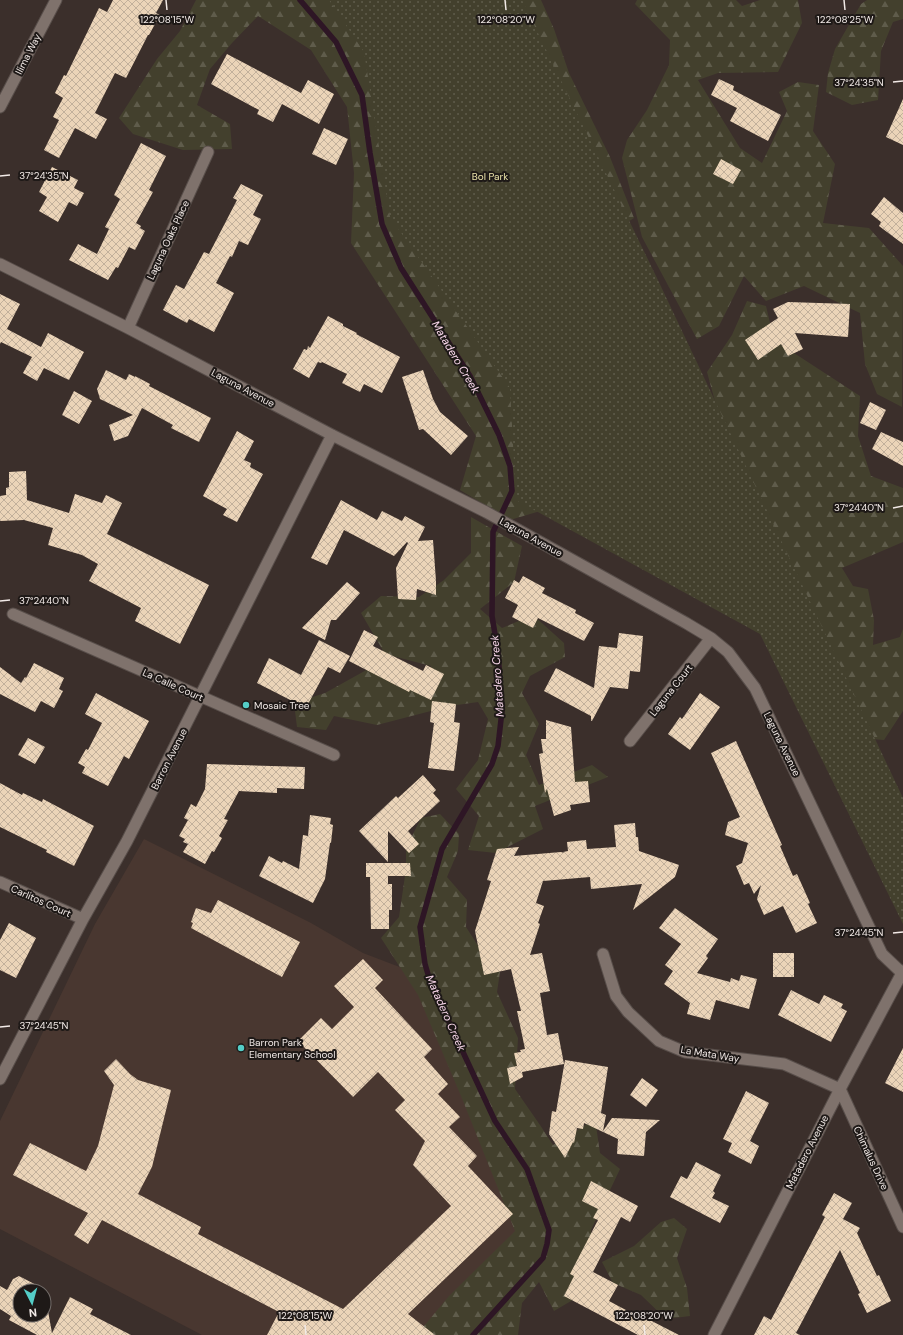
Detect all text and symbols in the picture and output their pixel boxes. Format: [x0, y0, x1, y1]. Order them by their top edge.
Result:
text: 122°08'15"W [140, 13, 194, 26]
text: 122°08'20"W [477, 13, 535, 26]
text: 122°08'25"W [817, 13, 874, 26]
street label: Ilima Way [12, 31, 44, 77]
text: 37°24'35"N [834, 76, 884, 89]
text: 37°24'35"N [19, 169, 69, 182]
park label: Bol Park [472, 170, 508, 183]
street label: Laguna Oaks Place [144, 198, 192, 282]
water label: Matadero Creek [429, 318, 483, 396]
street label: Laguna Avenue [209, 366, 277, 410]
text: 37°24'40"N [834, 501, 884, 514]
street label: Laguna Avenue [497, 514, 565, 560]
text: 37°24'40"N [19, 594, 69, 607]
water label: Matadero Creek [487, 634, 507, 718]
street label: Laguna Court [647, 661, 695, 719]
street label: La Calle Court [141, 666, 206, 704]
place label: Mosaic Tree [254, 699, 310, 712]
marker: Mosaic Tree [241, 700, 251, 710]
street label: Laguna Avenue [761, 710, 803, 779]
street label: Barron Avenue [148, 726, 190, 792]
street label: Carlitos Court [9, 882, 73, 920]
text: 37°24'45"N [834, 926, 884, 939]
water label: Matadero Creek [423, 973, 469, 1054]
text: 37°24'45"N [19, 1019, 69, 1032]
place label: Barron Park Elementary School [249, 1036, 336, 1061]
marker: Barron Park Elementary School [236, 1043, 246, 1053]
street label: La Mata Way [680, 1043, 741, 1065]
street label: Matadero Avenue [783, 1113, 831, 1191]
street label: Chimalus Drive [851, 1124, 892, 1192]
north arrow [12, 1283, 52, 1323]
text: N [28, 1306, 38, 1320]
text: 122°08'15"W [278, 1309, 332, 1322]
text: 122°08'20"W [615, 1309, 673, 1322]

